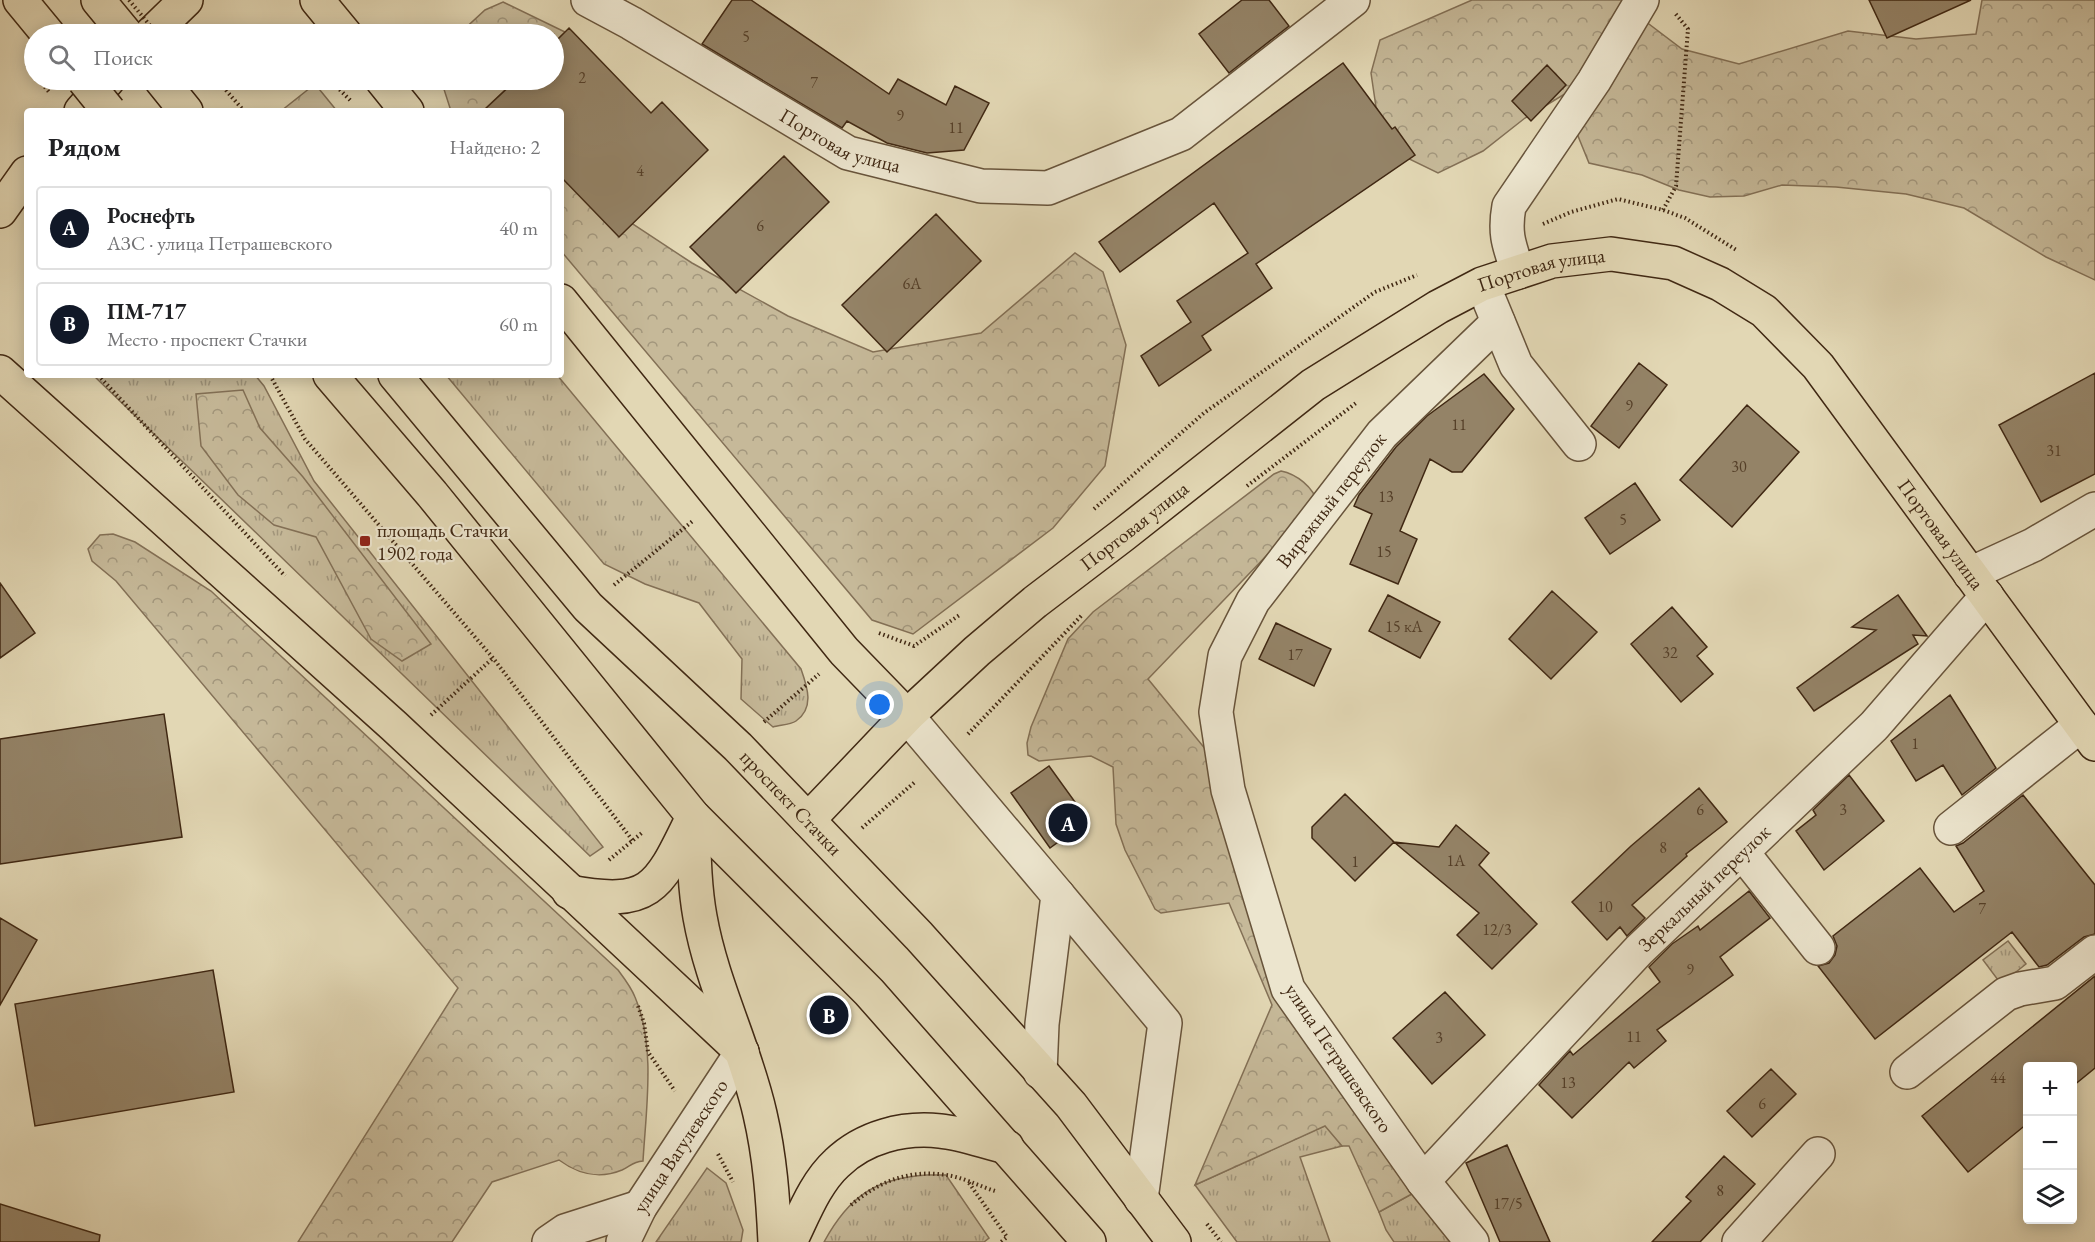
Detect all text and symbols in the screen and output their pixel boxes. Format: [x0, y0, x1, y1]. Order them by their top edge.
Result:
search box [24, 24, 564, 90]
house number: 5 [742, 26, 750, 47]
icon: search [45, 41, 78, 74]
text: Поиск [93, 43, 153, 72]
house number: 2 [578, 67, 586, 88]
house number: 7 [810, 72, 818, 93]
street label: Портовая улица [775, 102, 903, 179]
house number: 9 [896, 105, 904, 126]
house number: 11 [948, 117, 964, 138]
text: Рядом [48, 130, 121, 164]
text: Найдено: 2 [449, 134, 540, 160]
house number: 4 [636, 160, 644, 181]
text: Роснефть [107, 201, 195, 230]
text: A [62, 215, 77, 241]
text: 40 m [499, 215, 538, 241]
house number: 6 [756, 215, 764, 236]
text: АЗС · улица Петрашевского [107, 230, 332, 256]
street label: Портовая улица [1474, 242, 1606, 298]
house number: 6А [903, 273, 922, 294]
text: ПМ-717 [107, 297, 186, 326]
text: B [63, 311, 76, 337]
text: 60 m [499, 311, 538, 337]
text: Место · проспект Стачки [107, 326, 307, 352]
house number: 9 [1625, 395, 1633, 416]
house number: 11 [1451, 414, 1467, 435]
street label: Виражный переулок [1271, 426, 1392, 573]
house number: 31 [2046, 440, 2062, 461]
house number: 30 [1731, 456, 1747, 477]
street label: Портовая улица [1892, 474, 1990, 595]
street label: Портовая улица [1074, 475, 1194, 576]
house number: 13 [1378, 486, 1394, 507]
house number: 5 [1619, 509, 1627, 530]
place label: площадь Стачки 1902 года [377, 517, 509, 566]
marker: площадь Стачки 1902 года [358, 534, 372, 548]
house number: 15 [1376, 541, 1392, 562]
house number: 15 кА [1385, 616, 1424, 637]
house number: 32 [1662, 642, 1678, 663]
house number: 17 [1287, 644, 1303, 665]
your location [865, 690, 894, 719]
house number: 1 [1911, 733, 1919, 754]
street label: проспект Стачки [735, 744, 848, 861]
house number: 6 [1696, 799, 1704, 820]
house number: 3 [1839, 799, 1847, 820]
pin: A [1048, 800, 1088, 846]
street label: Зеркальный переулок [1632, 818, 1776, 957]
house number: 8 [1659, 837, 1667, 858]
house number: 1А [1447, 850, 1466, 871]
house number: 1 [1351, 851, 1359, 872]
house number: 10 [1597, 896, 1613, 917]
house number: 7 [1978, 898, 1986, 919]
house number: 12/3 [1482, 919, 1512, 940]
house number: 9 [1686, 959, 1694, 980]
street label: улица Петрашевского [1279, 978, 1399, 1138]
pin: B [810, 992, 848, 1038]
house number: 11 [1626, 1026, 1642, 1047]
house number: 3 [1435, 1027, 1443, 1048]
map controls [2023, 1062, 2077, 1224]
button: + [2023, 1062, 2077, 1116]
house number: 44 [1990, 1067, 2006, 1088]
house number: 13 [1560, 1072, 1576, 1093]
street label: улица Вагулевского [626, 1074, 734, 1217]
house number: 6 [1758, 1093, 1766, 1114]
button: − [2023, 1116, 2077, 1170]
button: layers [2023, 1170, 2077, 1224]
house number: 8 [1716, 1180, 1724, 1201]
house number: 17/5 [1493, 1193, 1523, 1214]

